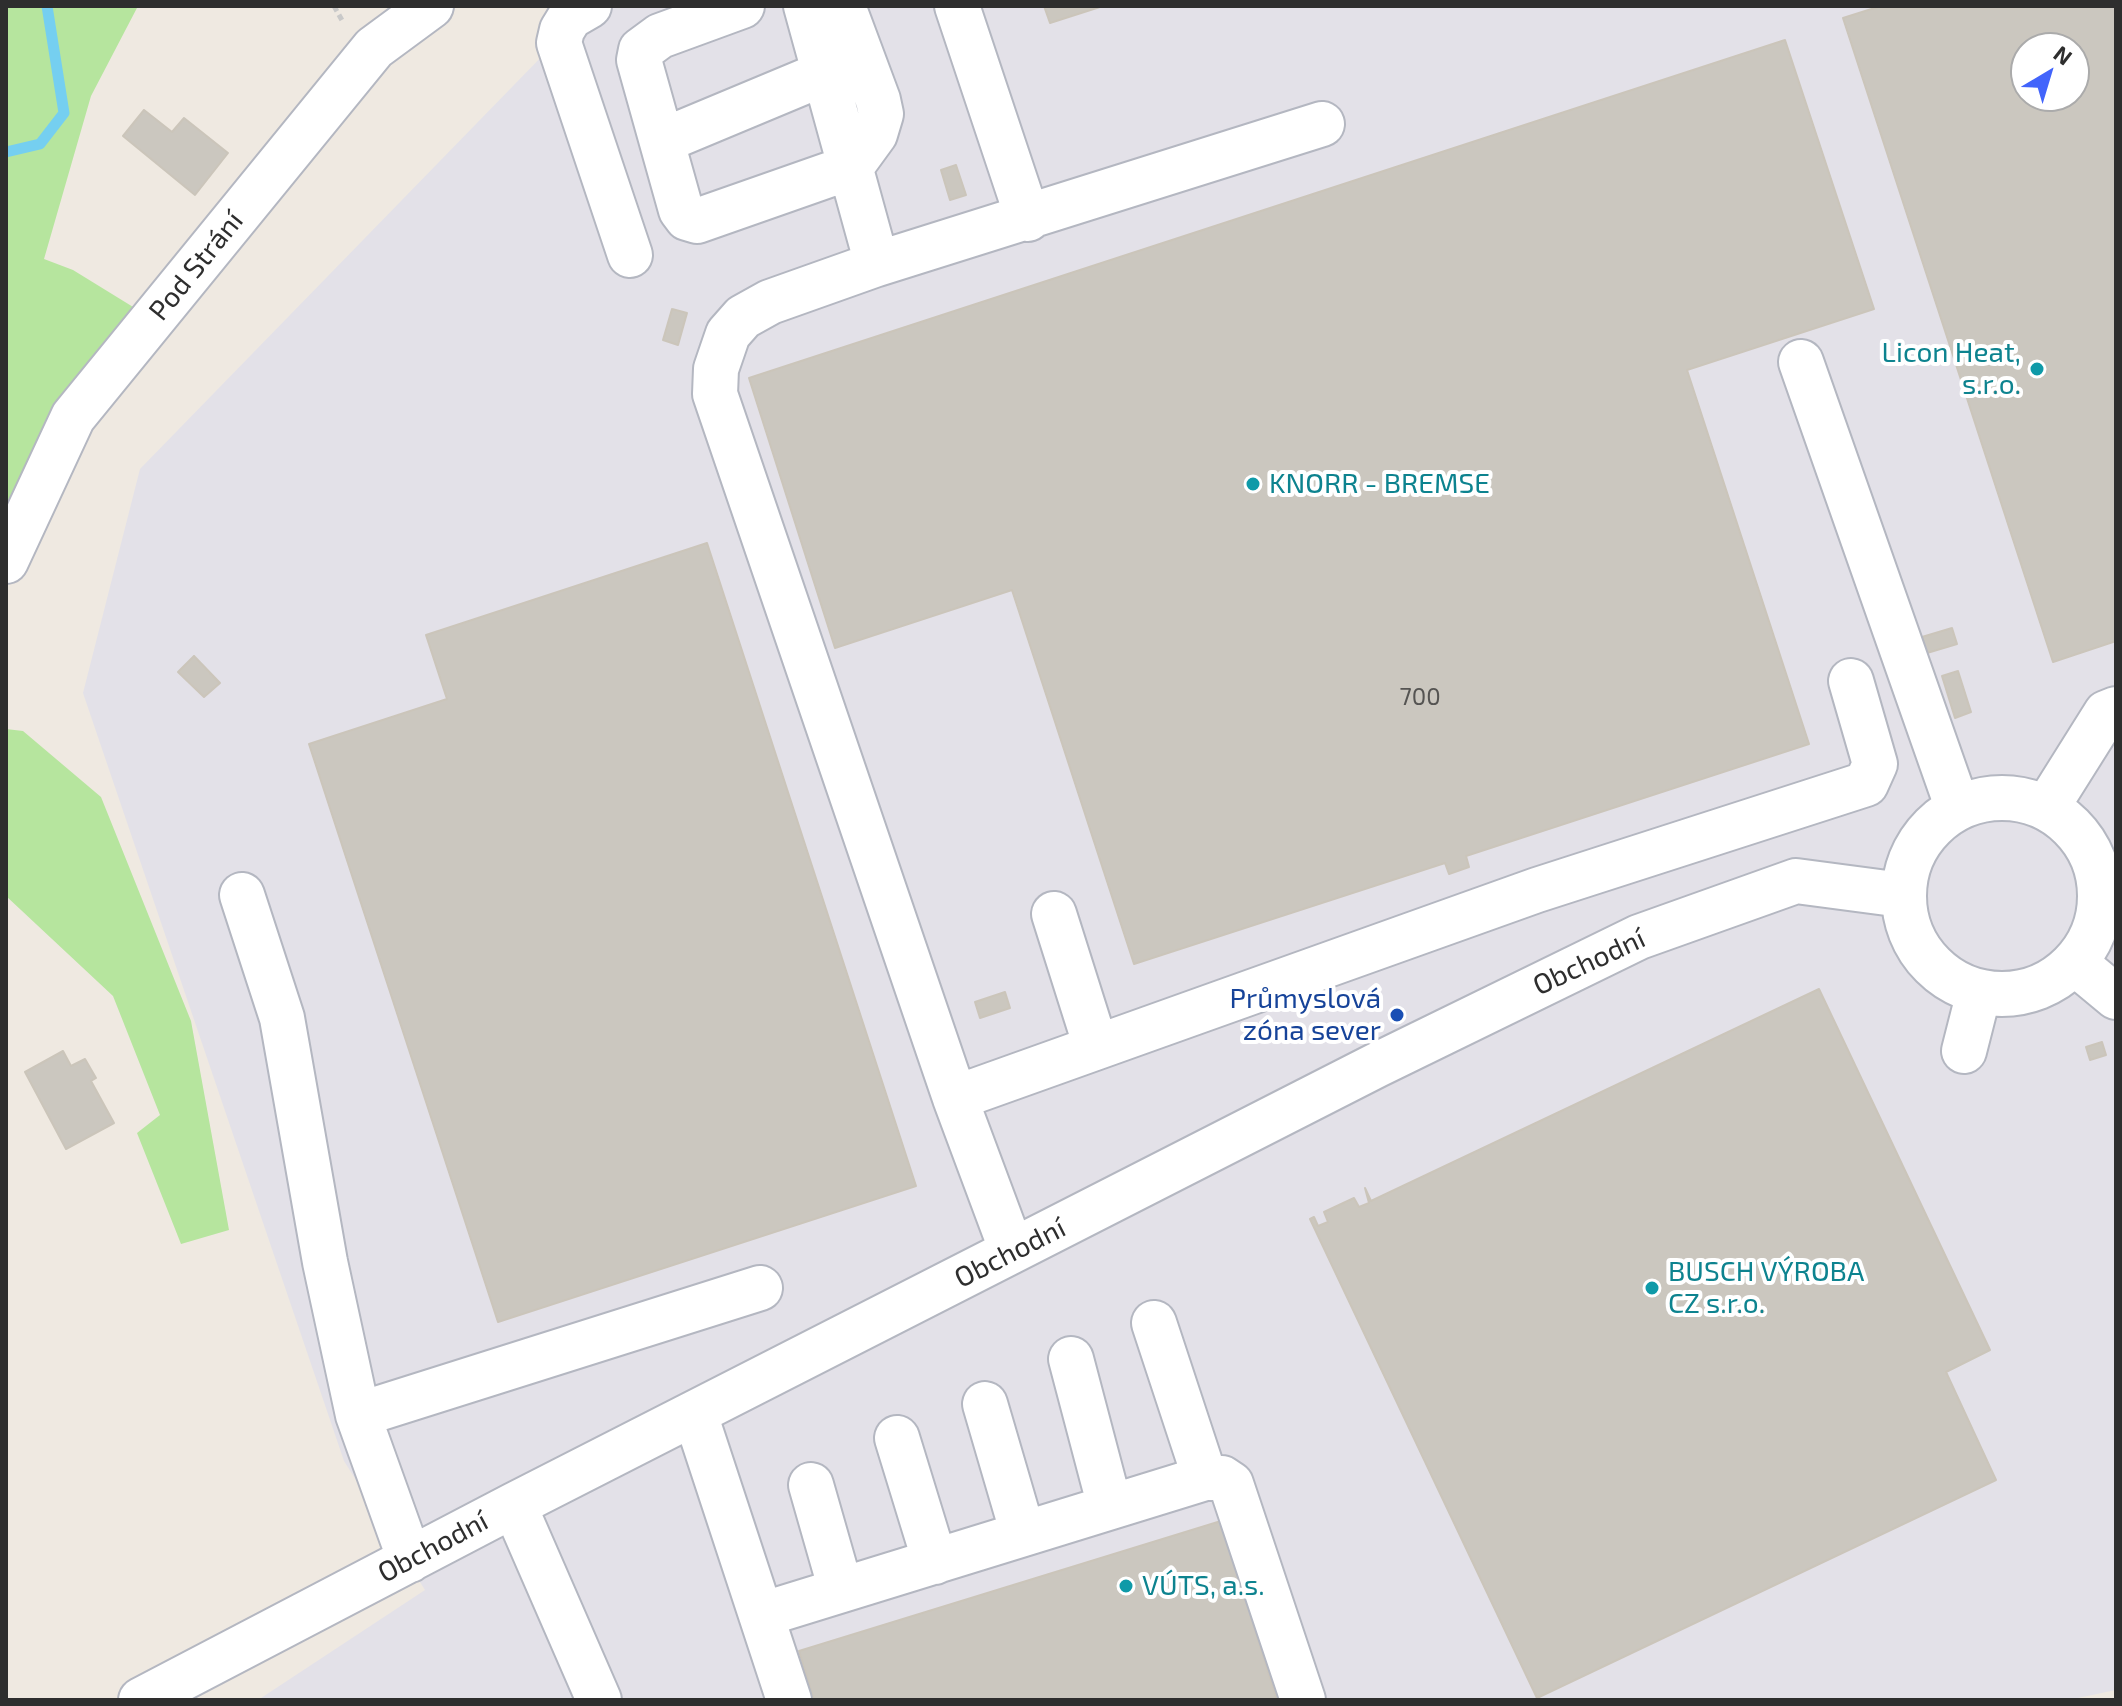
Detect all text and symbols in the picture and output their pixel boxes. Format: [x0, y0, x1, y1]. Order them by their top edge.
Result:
north arrow [2010, 32, 2090, 112]
text: N [2049, 40, 2078, 70]
street label: Pod Strání [142, 205, 250, 327]
place label: Licon Heat, s.r.o. [1882, 336, 2021, 402]
marker: Licon Heat, s.r.o. [2028, 360, 2046, 378]
place label: KNORR - BREMSE [1269, 467, 1490, 501]
marker: KNORR - BREMSE [1244, 475, 1262, 493]
house number: 700 [1399, 683, 1441, 711]
street label: Obchodní [1528, 921, 1650, 1003]
place label: Průmyslová zóna sever [1230, 982, 1381, 1048]
marker: Průmyslová zóna sever [1388, 1006, 1406, 1024]
street label: Obchodní [949, 1211, 1071, 1295]
place label: BUSCH VÝROBA CZ s.r.o. [1668, 1255, 1864, 1321]
marker: BUSCH VÝROBA CZ s.r.o. [1643, 1279, 1661, 1297]
street label: Obchodní [372, 1504, 494, 1590]
place label: VÚTS, a.s. [1142, 1569, 1265, 1603]
marker: VÚTS, a.s. [1117, 1577, 1135, 1595]

